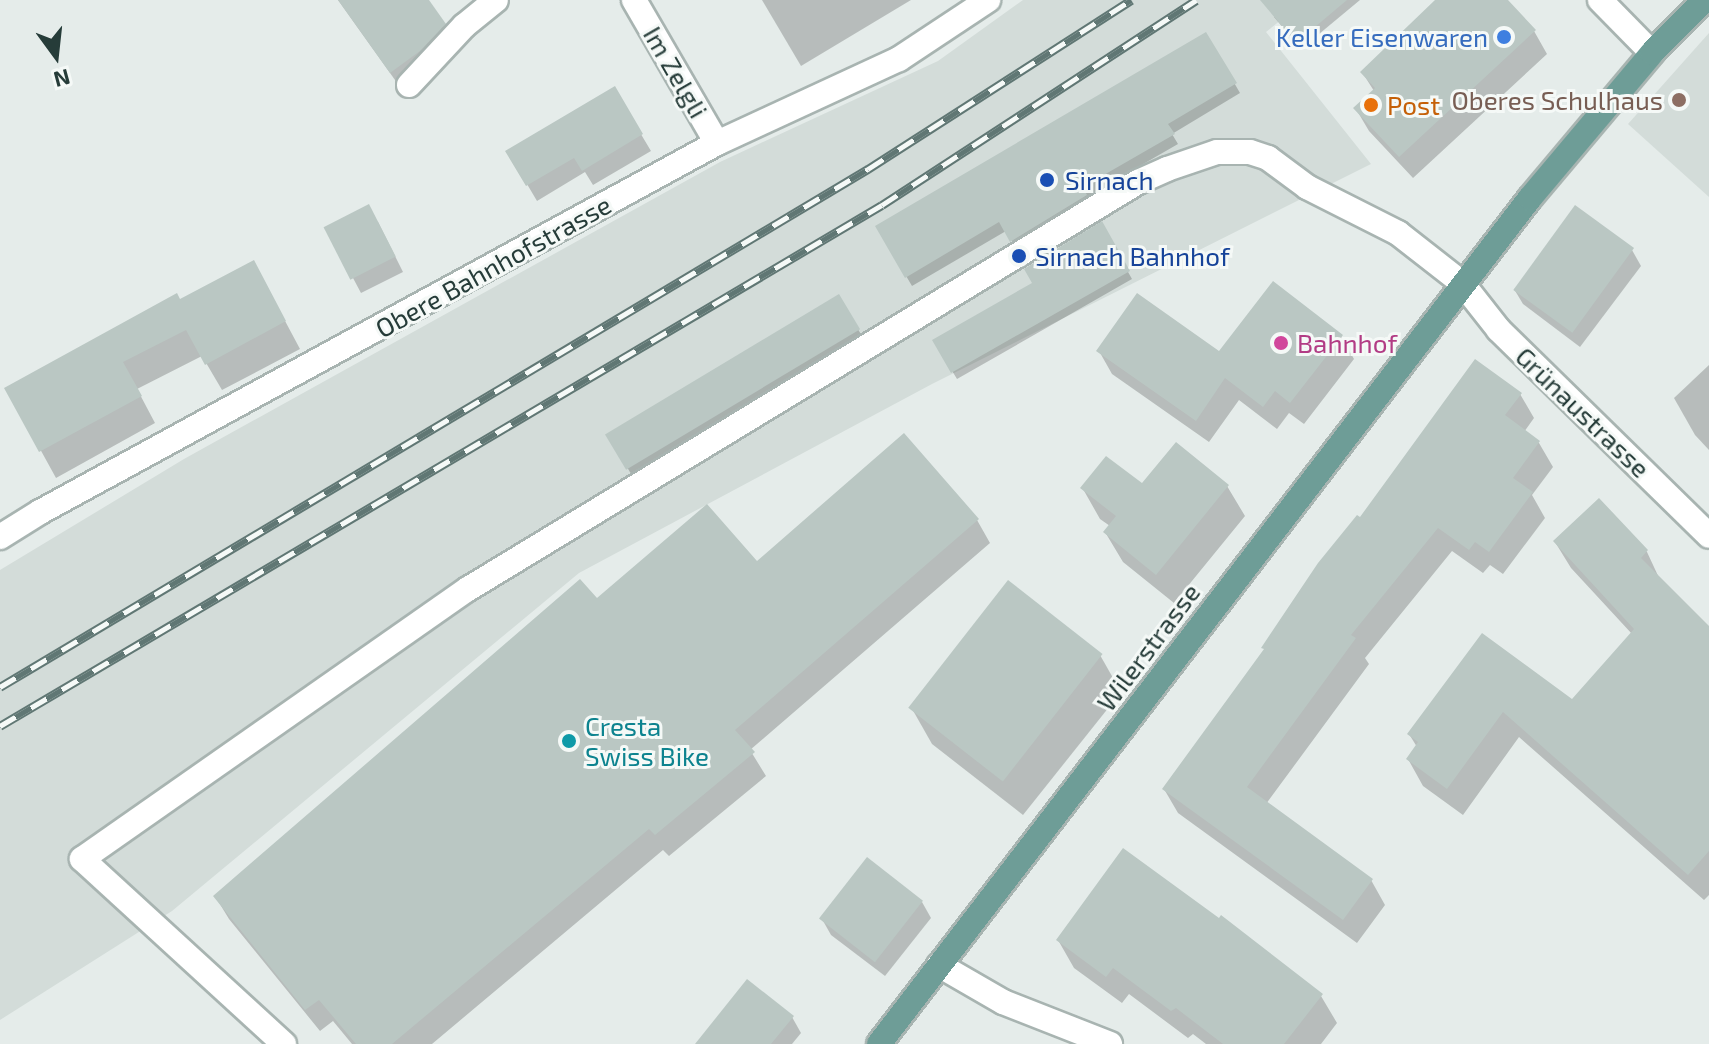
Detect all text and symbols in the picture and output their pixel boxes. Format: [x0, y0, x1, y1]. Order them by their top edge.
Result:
north arrow [16, 16, 96, 96]
street label: Im Zelgli [637, 21, 715, 123]
place label: Keller Eisenwaren [1275, 21, 1488, 53]
marker: Keller Eisenwaren [1495, 28, 1513, 46]
text: N [51, 65, 73, 94]
place label: Oberes Schulhaus [1451, 84, 1663, 116]
place label: Post [1387, 89, 1440, 121]
marker: Oberes Schulhaus [1670, 91, 1688, 109]
marker: Post [1362, 96, 1380, 114]
place label: Sirnach [1065, 164, 1154, 196]
marker: Sirnach [1036, 169, 1058, 191]
street label: Obere Bahnhofstrasse [370, 188, 616, 344]
place label: Sirnach Bahnhof [1035, 240, 1230, 272]
marker: Sirnach Bahnhof [1010, 247, 1028, 265]
place label: Bahnhof [1297, 327, 1397, 359]
marker: Bahnhof [1272, 334, 1290, 352]
street label: Grünaustrasse [1510, 340, 1656, 484]
street label: Wilerstrasse [1090, 577, 1206, 717]
place label: Cresta Swiss Bike [585, 710, 709, 772]
marker: Cresta Swiss Bike [560, 732, 578, 750]

